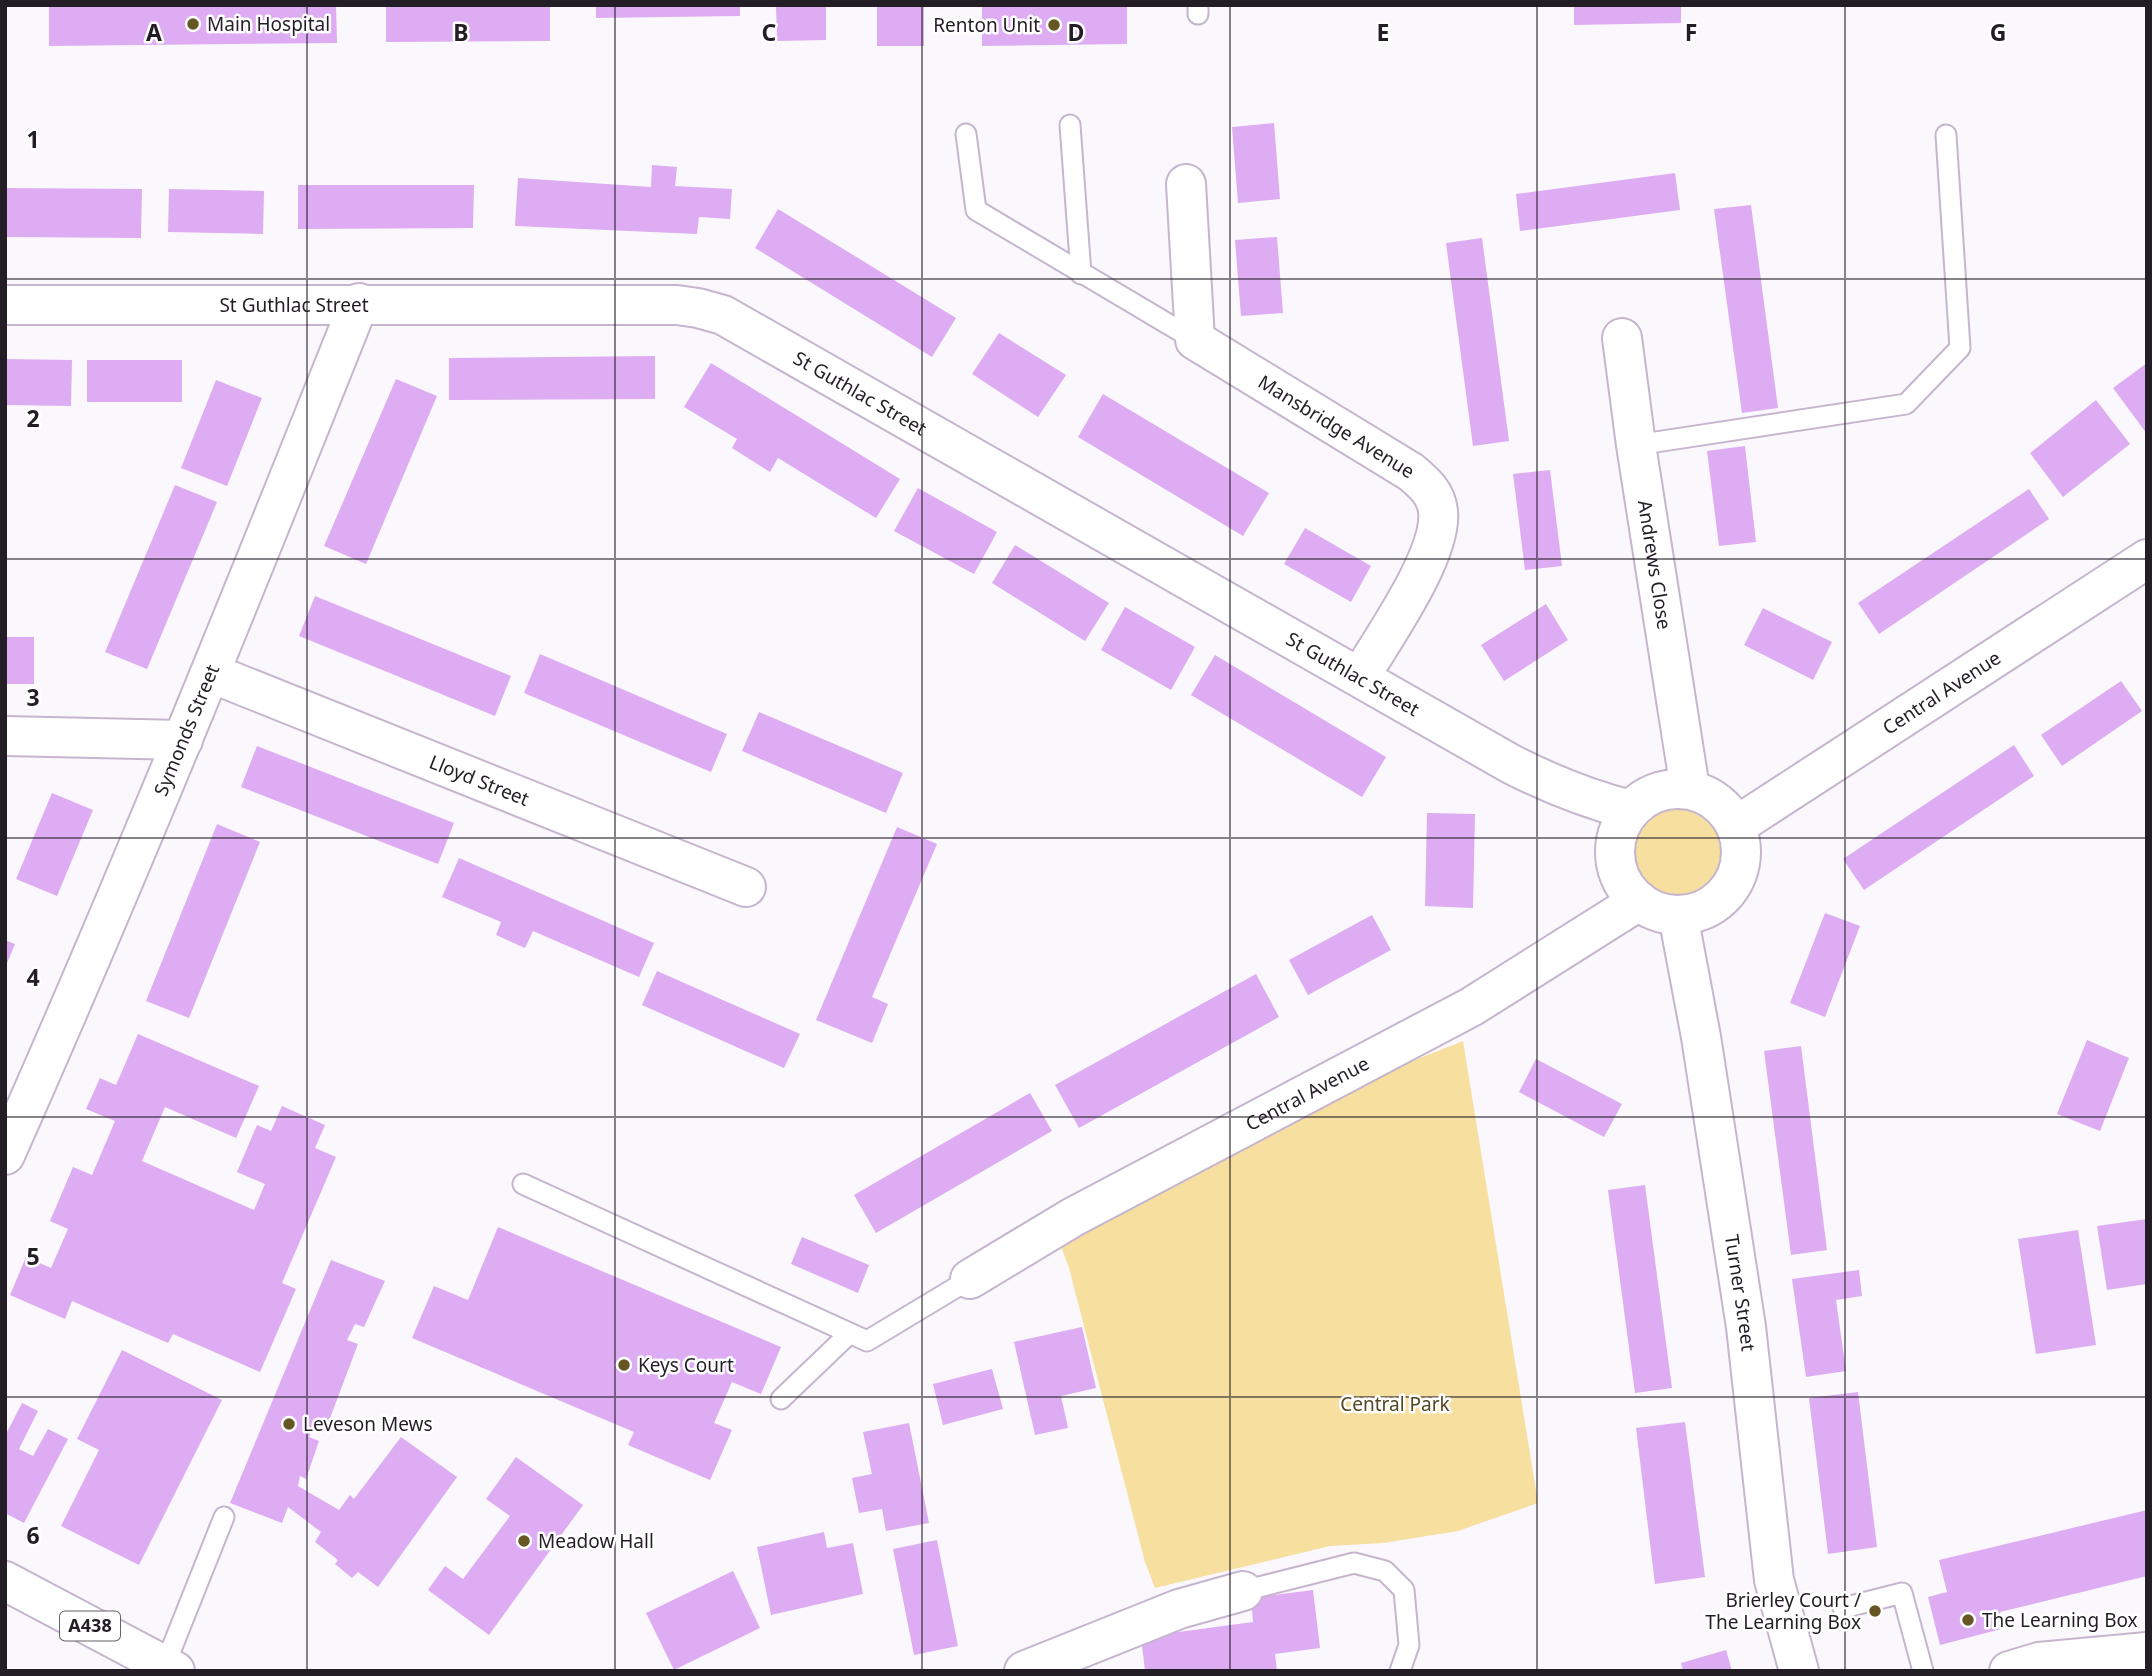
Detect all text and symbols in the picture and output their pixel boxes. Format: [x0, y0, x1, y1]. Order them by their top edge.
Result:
place label: Main Hospital [207, 11, 330, 37]
place label: Renton Unit [933, 12, 1040, 38]
text: A [146, 16, 162, 48]
marker: Main Hospital [185, 16, 201, 32]
text: B [453, 16, 469, 48]
text: C [762, 16, 777, 48]
text: D [1068, 16, 1084, 48]
text: E [1377, 16, 1389, 48]
text: F [1685, 16, 1697, 48]
text: G [1990, 16, 2006, 48]
marker: Renton Unit [1046, 17, 1062, 33]
text: 1 [26, 123, 40, 155]
street label: St Guthlac Street [219, 292, 369, 318]
street label: St Guthlac Street [789, 345, 931, 441]
street label: Mansbridge Avenue [1253, 369, 1420, 484]
text: 2 [26, 402, 40, 434]
street label: Andrews Close [1632, 498, 1678, 631]
street label: St Guthlac Street [1282, 626, 1424, 722]
street label: Central Avenue [1877, 645, 2006, 741]
street label: Symonds Street [148, 660, 225, 800]
text: 3 [26, 681, 40, 713]
street label: Lloyd Street [426, 749, 533, 812]
text: 4 [26, 961, 40, 993]
street label: Central Avenue [1241, 1050, 1373, 1137]
street label: Turner Street [1719, 1233, 1762, 1353]
text: 5 [26, 1240, 40, 1272]
place label: Keys Court [638, 1352, 734, 1378]
marker: Keys Court [616, 1357, 632, 1373]
park label: Central Park [1340, 1391, 1450, 1417]
place label: Leveson Mews [303, 1411, 433, 1437]
marker: Leveson Mews [281, 1416, 297, 1432]
text: 6 [26, 1519, 40, 1551]
place label: Meadow Hall [538, 1528, 654, 1554]
marker: Meadow Hall [516, 1533, 532, 1549]
place label: Brierley Court / The Learning Box [1705, 1587, 1861, 1635]
marker: Brierley Court / The Learning Box [1867, 1603, 1883, 1619]
place label: The Learning Box [1982, 1607, 2138, 1633]
road number: A438 [60, 1611, 120, 1640]
marker: The Learning Box [1960, 1612, 1976, 1628]

